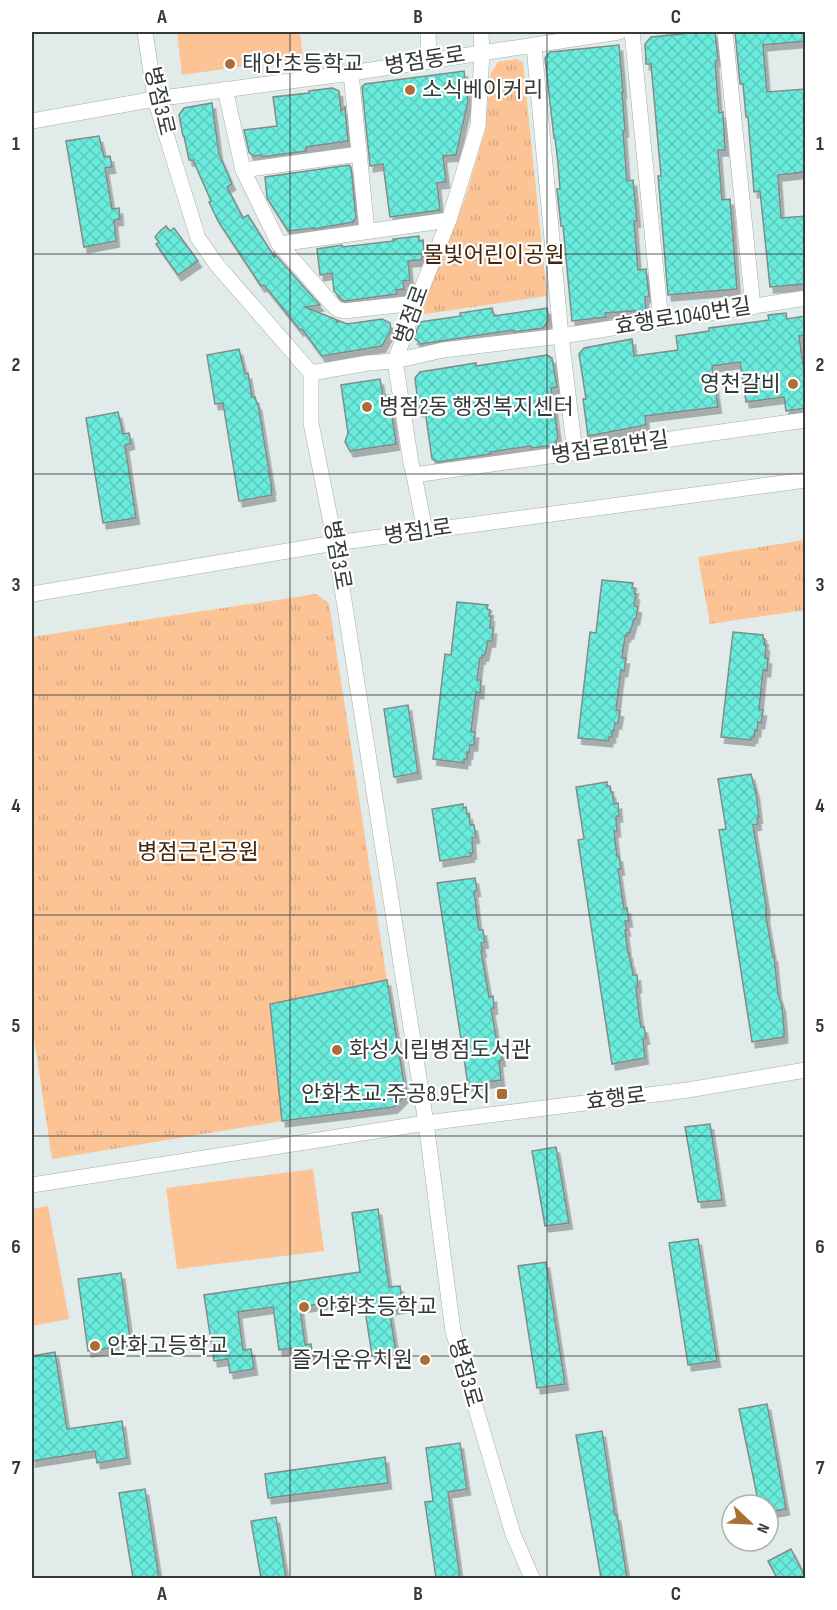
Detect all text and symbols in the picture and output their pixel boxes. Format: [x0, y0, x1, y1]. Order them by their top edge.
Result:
text: A [156, 5, 167, 29]
text: B [413, 5, 423, 29]
text: C [671, 5, 681, 29]
street label: 병점동로 [383, 41, 467, 81]
place label: 태안초등학교 [242, 51, 363, 78]
marker: 태안초등학교 [223, 57, 237, 71]
street label: 병점3로 [138, 64, 180, 138]
place label: 소식베이커리 [422, 77, 543, 104]
marker: 소식베이커리 [403, 83, 417, 97]
text: 1 [12, 132, 20, 156]
text: 1 [816, 132, 824, 156]
park label: 물빛어린이공원 [423, 242, 565, 269]
street label: 병점로 [389, 282, 435, 348]
street label: 효행로1040번길 [613, 293, 753, 341]
text: 2 [12, 353, 20, 377]
text: 2 [816, 353, 824, 377]
place label: 영천갈비 [700, 371, 781, 398]
marker: 영천갈비 [786, 377, 800, 391]
place label: 병점2동 행정복지센터 [379, 394, 574, 421]
marker: 병점2동 행정복지센터 [360, 400, 374, 414]
street label: 병점로81번길 [549, 426, 671, 470]
street label: 병점1로 [382, 514, 454, 550]
street label: 병점3로 [318, 518, 356, 592]
text: 3 [12, 573, 21, 597]
text: 3 [816, 573, 825, 597]
text: 4 [11, 794, 21, 818]
text: 4 [815, 794, 825, 818]
park label: 병점근린공원 [137, 839, 259, 866]
text: 5 [12, 1014, 21, 1038]
text: 5 [816, 1014, 825, 1038]
place label: 화성시립병점도서관 [349, 1037, 531, 1064]
marker: 화성시립병점도서관 [330, 1043, 344, 1057]
place label: 안화초교.주공8.9단지 [301, 1081, 490, 1108]
street label: 효행로 [584, 1082, 648, 1116]
marker: 안화초교.주공8.9단지 [495, 1087, 509, 1101]
text: 6 [11, 1235, 21, 1259]
text: 6 [815, 1235, 825, 1259]
place label: 안화초등학교 [316, 1294, 437, 1321]
marker: 안화초등학교 [297, 1300, 311, 1314]
place label: 안화고등학교 [107, 1333, 228, 1360]
street label: 병점3로 [442, 1336, 488, 1410]
marker: 안화고등학교 [88, 1339, 102, 1353]
place label: 즐거운유치원 [292, 1347, 413, 1374]
marker: 즐거운유치원 [418, 1353, 432, 1367]
text: 7 [12, 1456, 21, 1480]
text: 7 [816, 1456, 825, 1480]
north arrow [720, 1493, 780, 1553]
text: N [752, 1521, 773, 1536]
text: A [156, 1582, 167, 1606]
text: B [413, 1582, 423, 1606]
text: C [671, 1582, 681, 1606]

